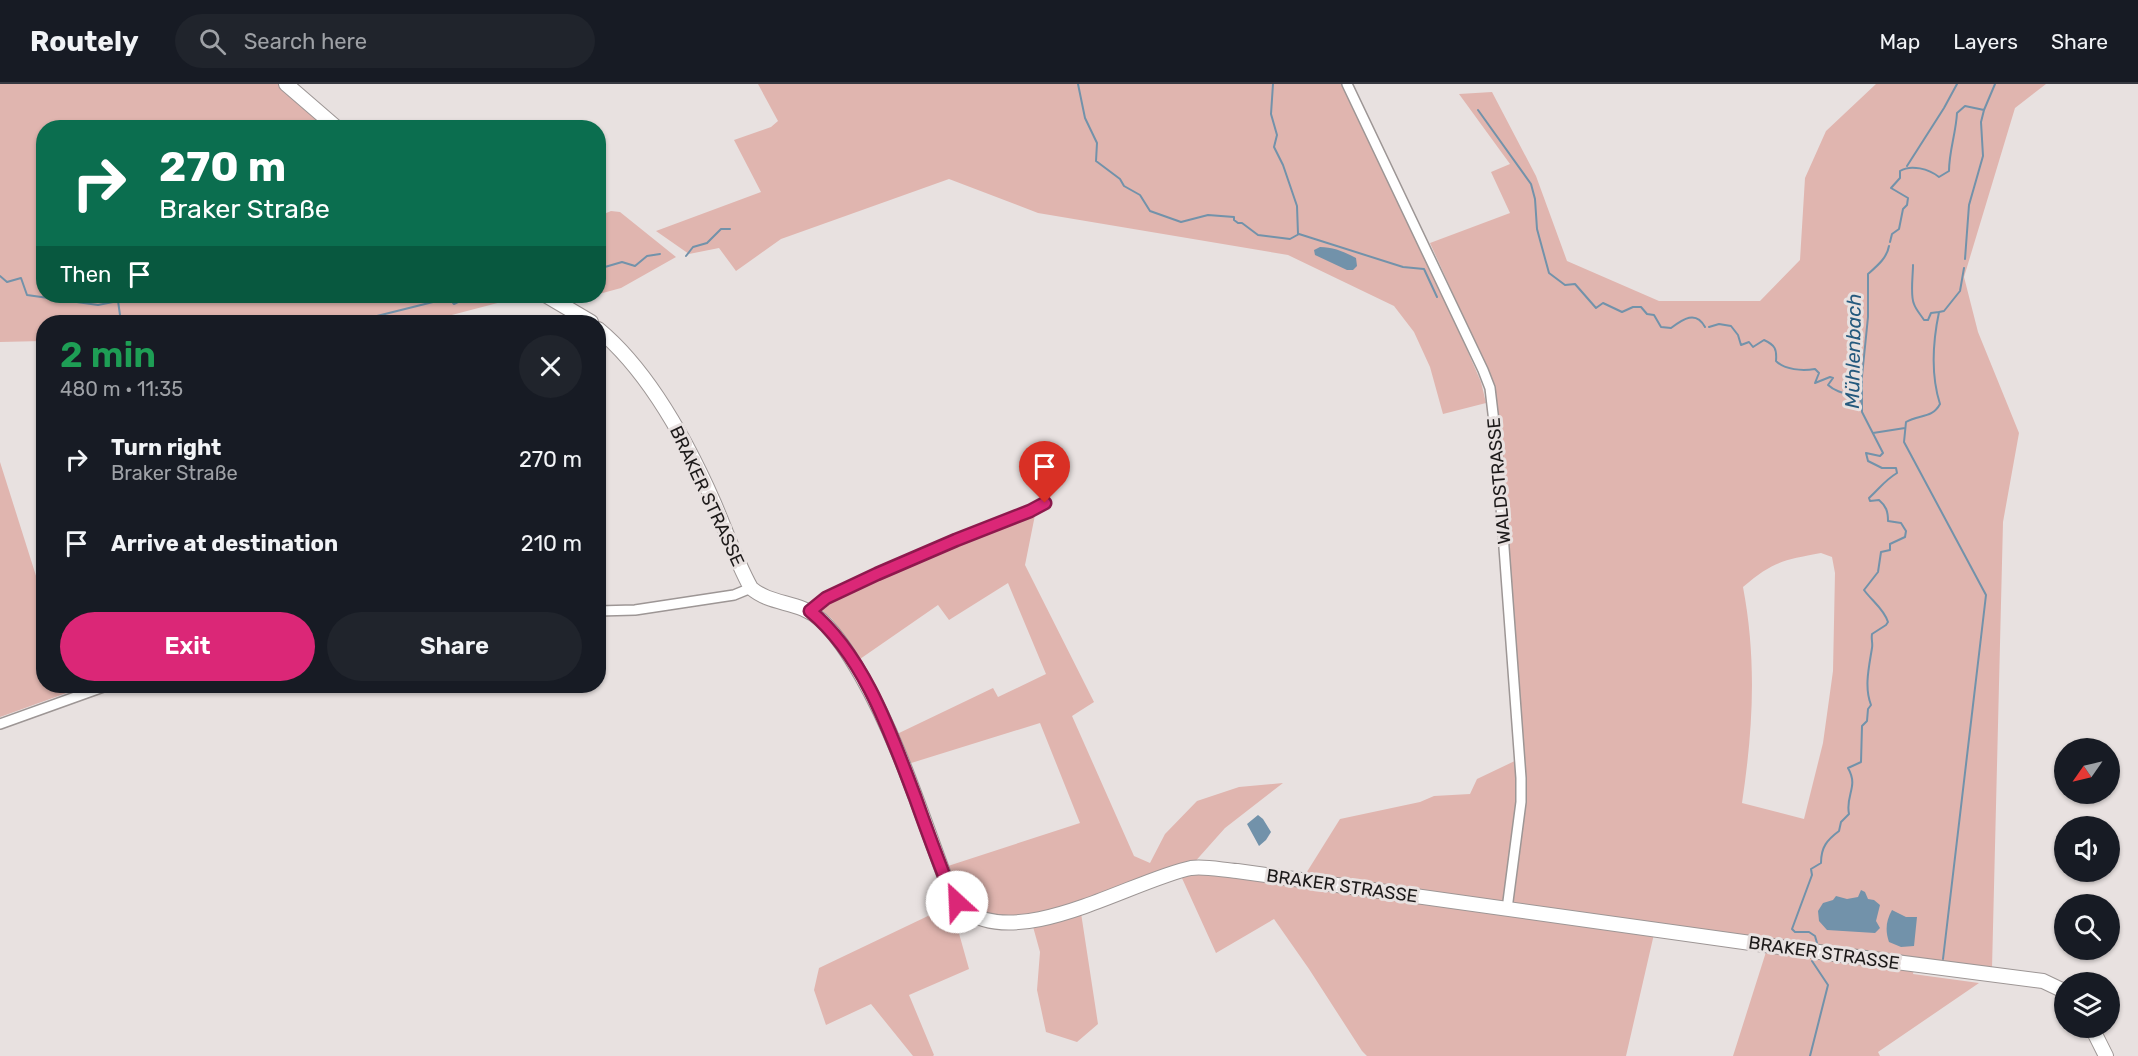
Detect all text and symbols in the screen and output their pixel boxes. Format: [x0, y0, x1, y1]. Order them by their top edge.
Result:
search box [175, 14, 595, 68]
text: Routely [30, 25, 139, 58]
icon: search [196, 25, 229, 58]
text: Search here [244, 28, 367, 55]
text: Map [1879, 29, 1920, 54]
text: Layers [1953, 29, 2018, 54]
text: Share [2051, 29, 2108, 54]
text: 270 m [159, 142, 286, 192]
icon: right [60, 144, 138, 222]
text: Braker Straße [159, 193, 330, 225]
icon: arrive [123, 258, 156, 291]
text: Then [60, 261, 111, 288]
water label: Mühlenbach [1840, 293, 1866, 409]
text: 2 min [60, 333, 156, 376]
button: close [519, 335, 582, 398]
text: 480 m · 11:35 [60, 377, 183, 401]
street label: WALDSTRASSE [1483, 417, 1515, 545]
street label: BRAKER STRASSE [665, 422, 749, 570]
text: Turn right [111, 434, 221, 461]
pin [1019, 441, 1070, 503]
icon: right [60, 443, 93, 476]
text: 270 m [519, 446, 582, 473]
icon: arrive [1028, 450, 1061, 483]
text: Braker Straße [111, 461, 238, 485]
icon: arrive [60, 527, 93, 560]
text: Arrive at destination [111, 530, 338, 557]
text: 210 m [521, 530, 582, 557]
button: Exit [60, 612, 315, 681]
button: Share [327, 612, 582, 681]
north arrow [2054, 738, 2120, 804]
map controls [2054, 738, 2120, 1038]
button: sound [2054, 816, 2120, 882]
street label: BRAKER STRASSE [1265, 865, 1419, 907]
position arrow [925, 870, 989, 934]
button: search [2054, 894, 2120, 960]
street label: BRAKER STRASSE [1747, 932, 1901, 974]
button: layers [2054, 972, 2120, 1038]

